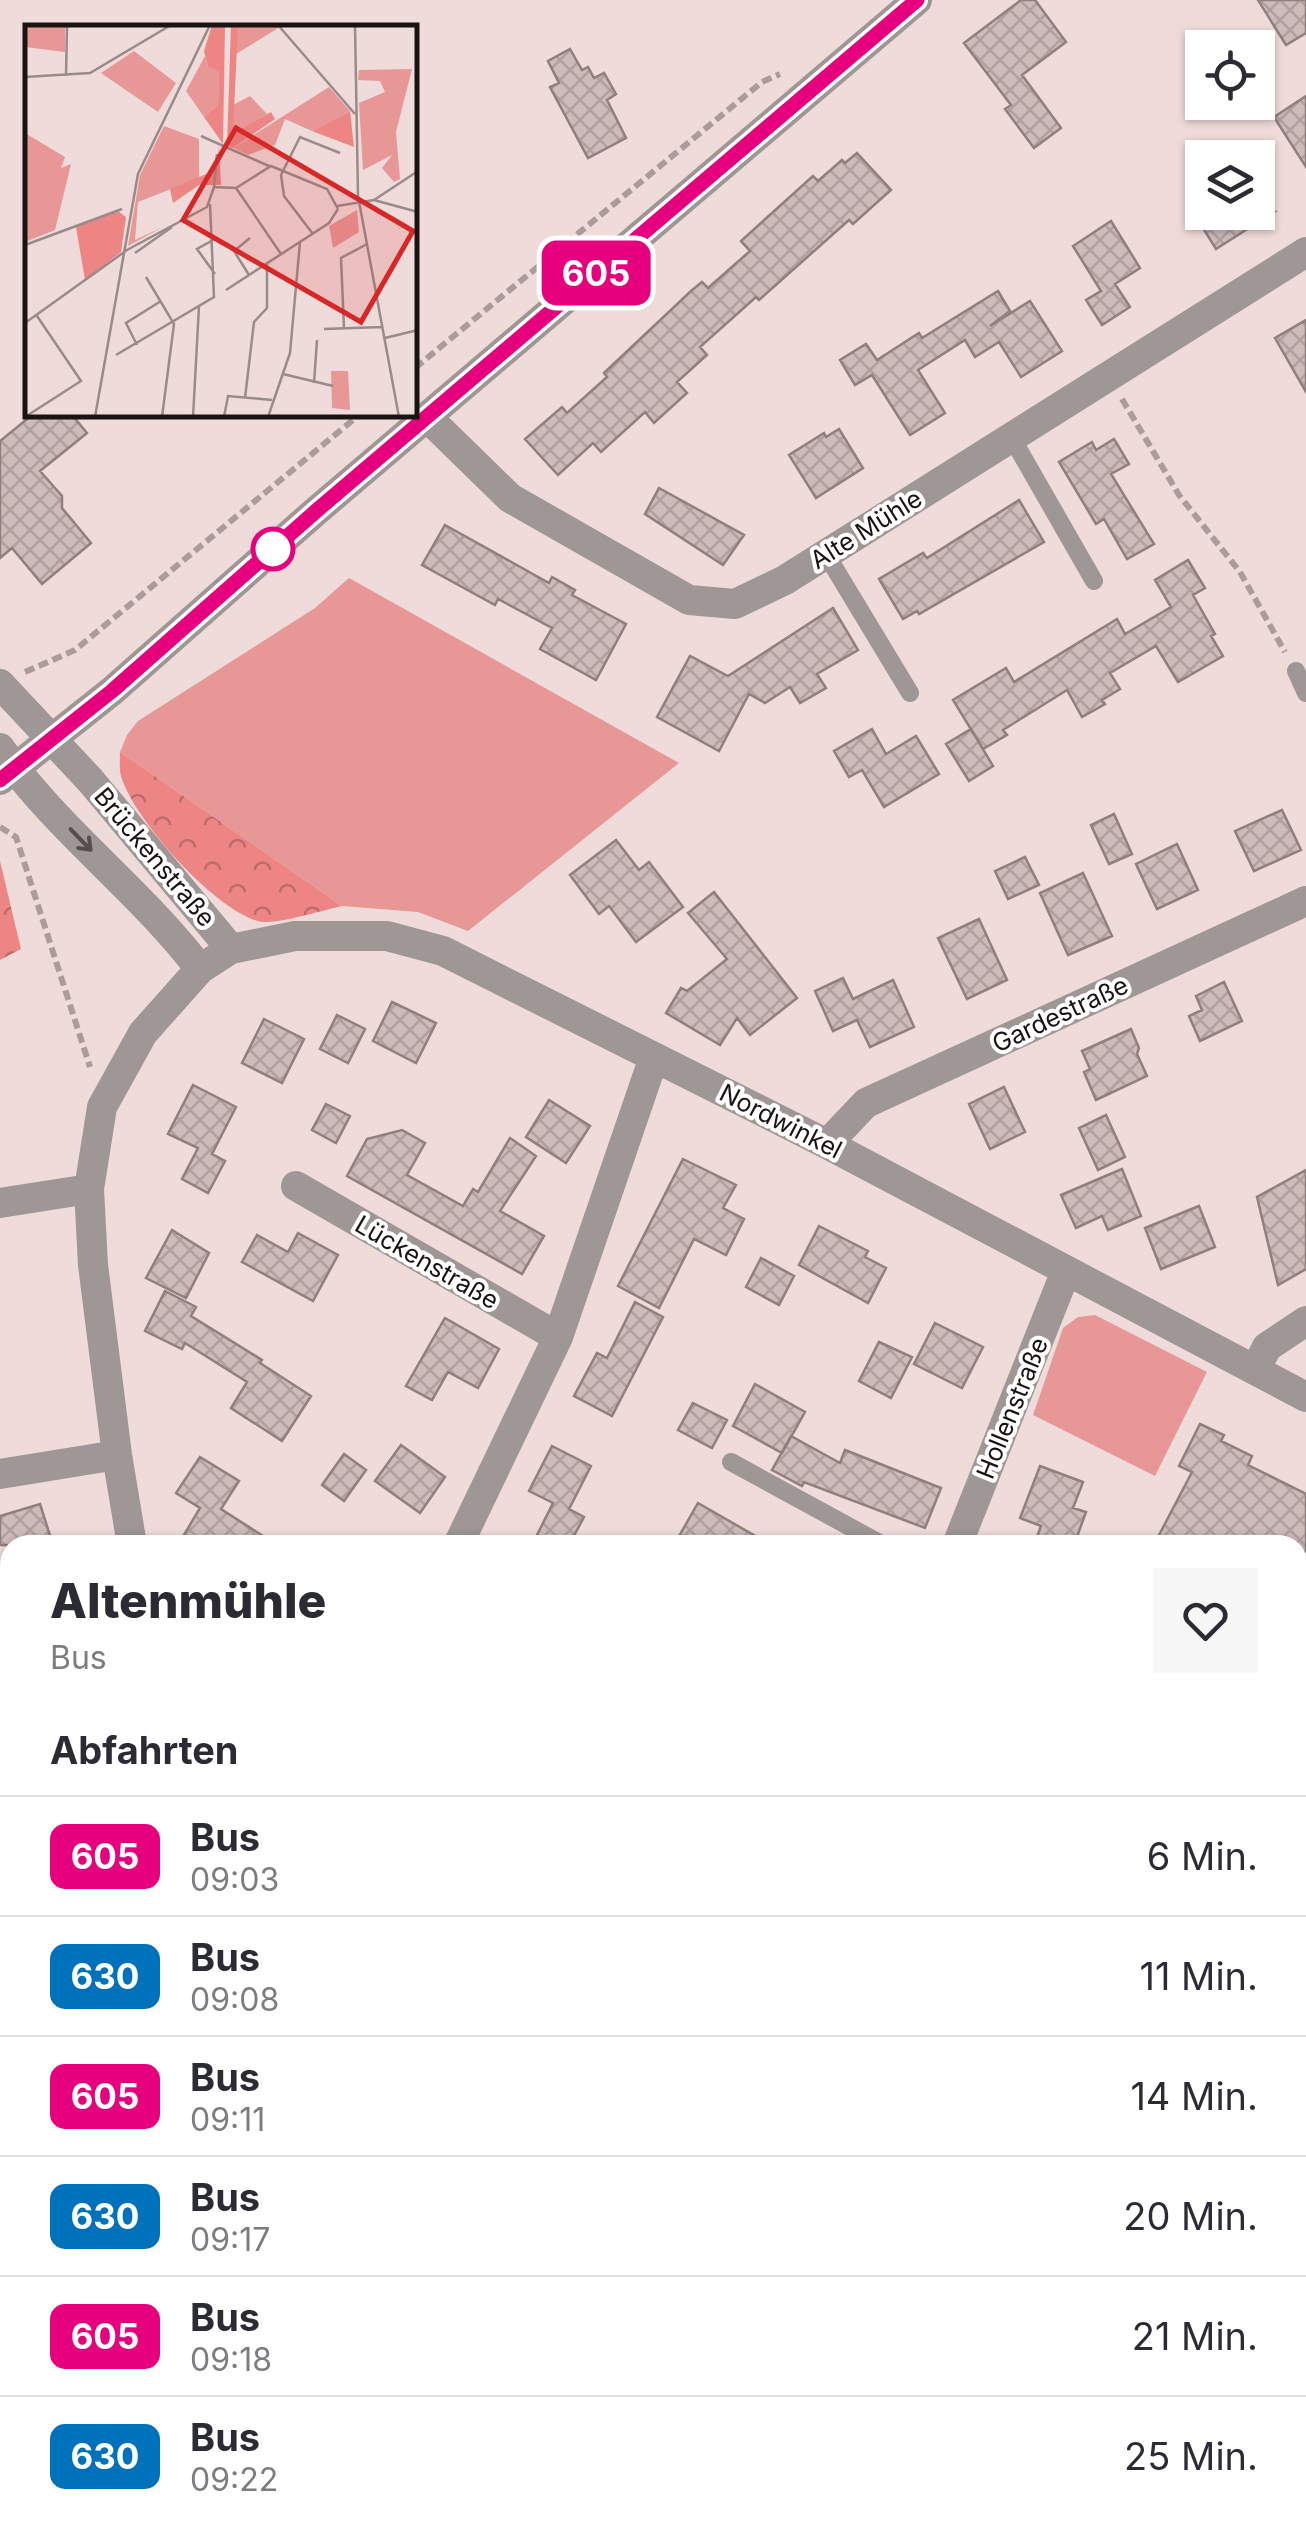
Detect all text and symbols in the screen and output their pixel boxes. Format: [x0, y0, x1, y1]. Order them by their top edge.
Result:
inset map [25, 25, 418, 418]
map controls [1185, 30, 1275, 230]
button: locate [1185, 30, 1275, 120]
button: layers [1185, 140, 1275, 230]
line badge: 605 [538, 240, 654, 306]
text: 605 [562, 252, 630, 294]
street label: Alte Mühle [805, 483, 927, 575]
unlabelled marker [252, 528, 294, 570]
street label: Brückenstraße [88, 781, 222, 933]
one-way arrow [69, 827, 93, 851]
street label: Gardestraße [987, 969, 1133, 1059]
street label: Nordwinkel [715, 1077, 847, 1165]
street label: Lückenstraße [350, 1209, 504, 1315]
street label: Hollenstraße [970, 1333, 1054, 1483]
button: heart [1153, 1568, 1258, 1673]
text: Altenmühle [50, 1571, 326, 1630]
text: Bus [50, 1638, 107, 1677]
text: Abfahrten [50, 1727, 238, 1773]
text: Bus [190, 1814, 260, 1860]
text: 6 Min. [1147, 1833, 1258, 1879]
text: 605 [71, 1835, 139, 1877]
text: 09:03 [190, 1860, 279, 1899]
text: Bus [190, 1934, 260, 1980]
text: 11 Min. [1139, 1953, 1258, 1999]
text: 630 [71, 1955, 139, 1997]
text: 09:08 [190, 1980, 279, 2019]
text: Bus [190, 2054, 260, 2100]
text: 14 Min. [1130, 2073, 1258, 2119]
text: 605 [71, 2075, 139, 2117]
text: 09:11 [190, 2100, 265, 2139]
text: Bus [190, 2174, 260, 2220]
text: 20 Min. [1123, 2193, 1258, 2239]
text: 630 [71, 2195, 139, 2237]
text: 09:17 [190, 2220, 270, 2259]
text: Bus [190, 2294, 260, 2340]
text: 21 Min. [1132, 2313, 1258, 2359]
text: 605 [71, 2315, 139, 2357]
text: 09:18 [190, 2340, 272, 2379]
text: Bus [190, 2414, 260, 2460]
text: 25 Min. [1124, 2433, 1258, 2479]
text: 630 [71, 2435, 139, 2477]
text: 09:22 [190, 2460, 278, 2499]

